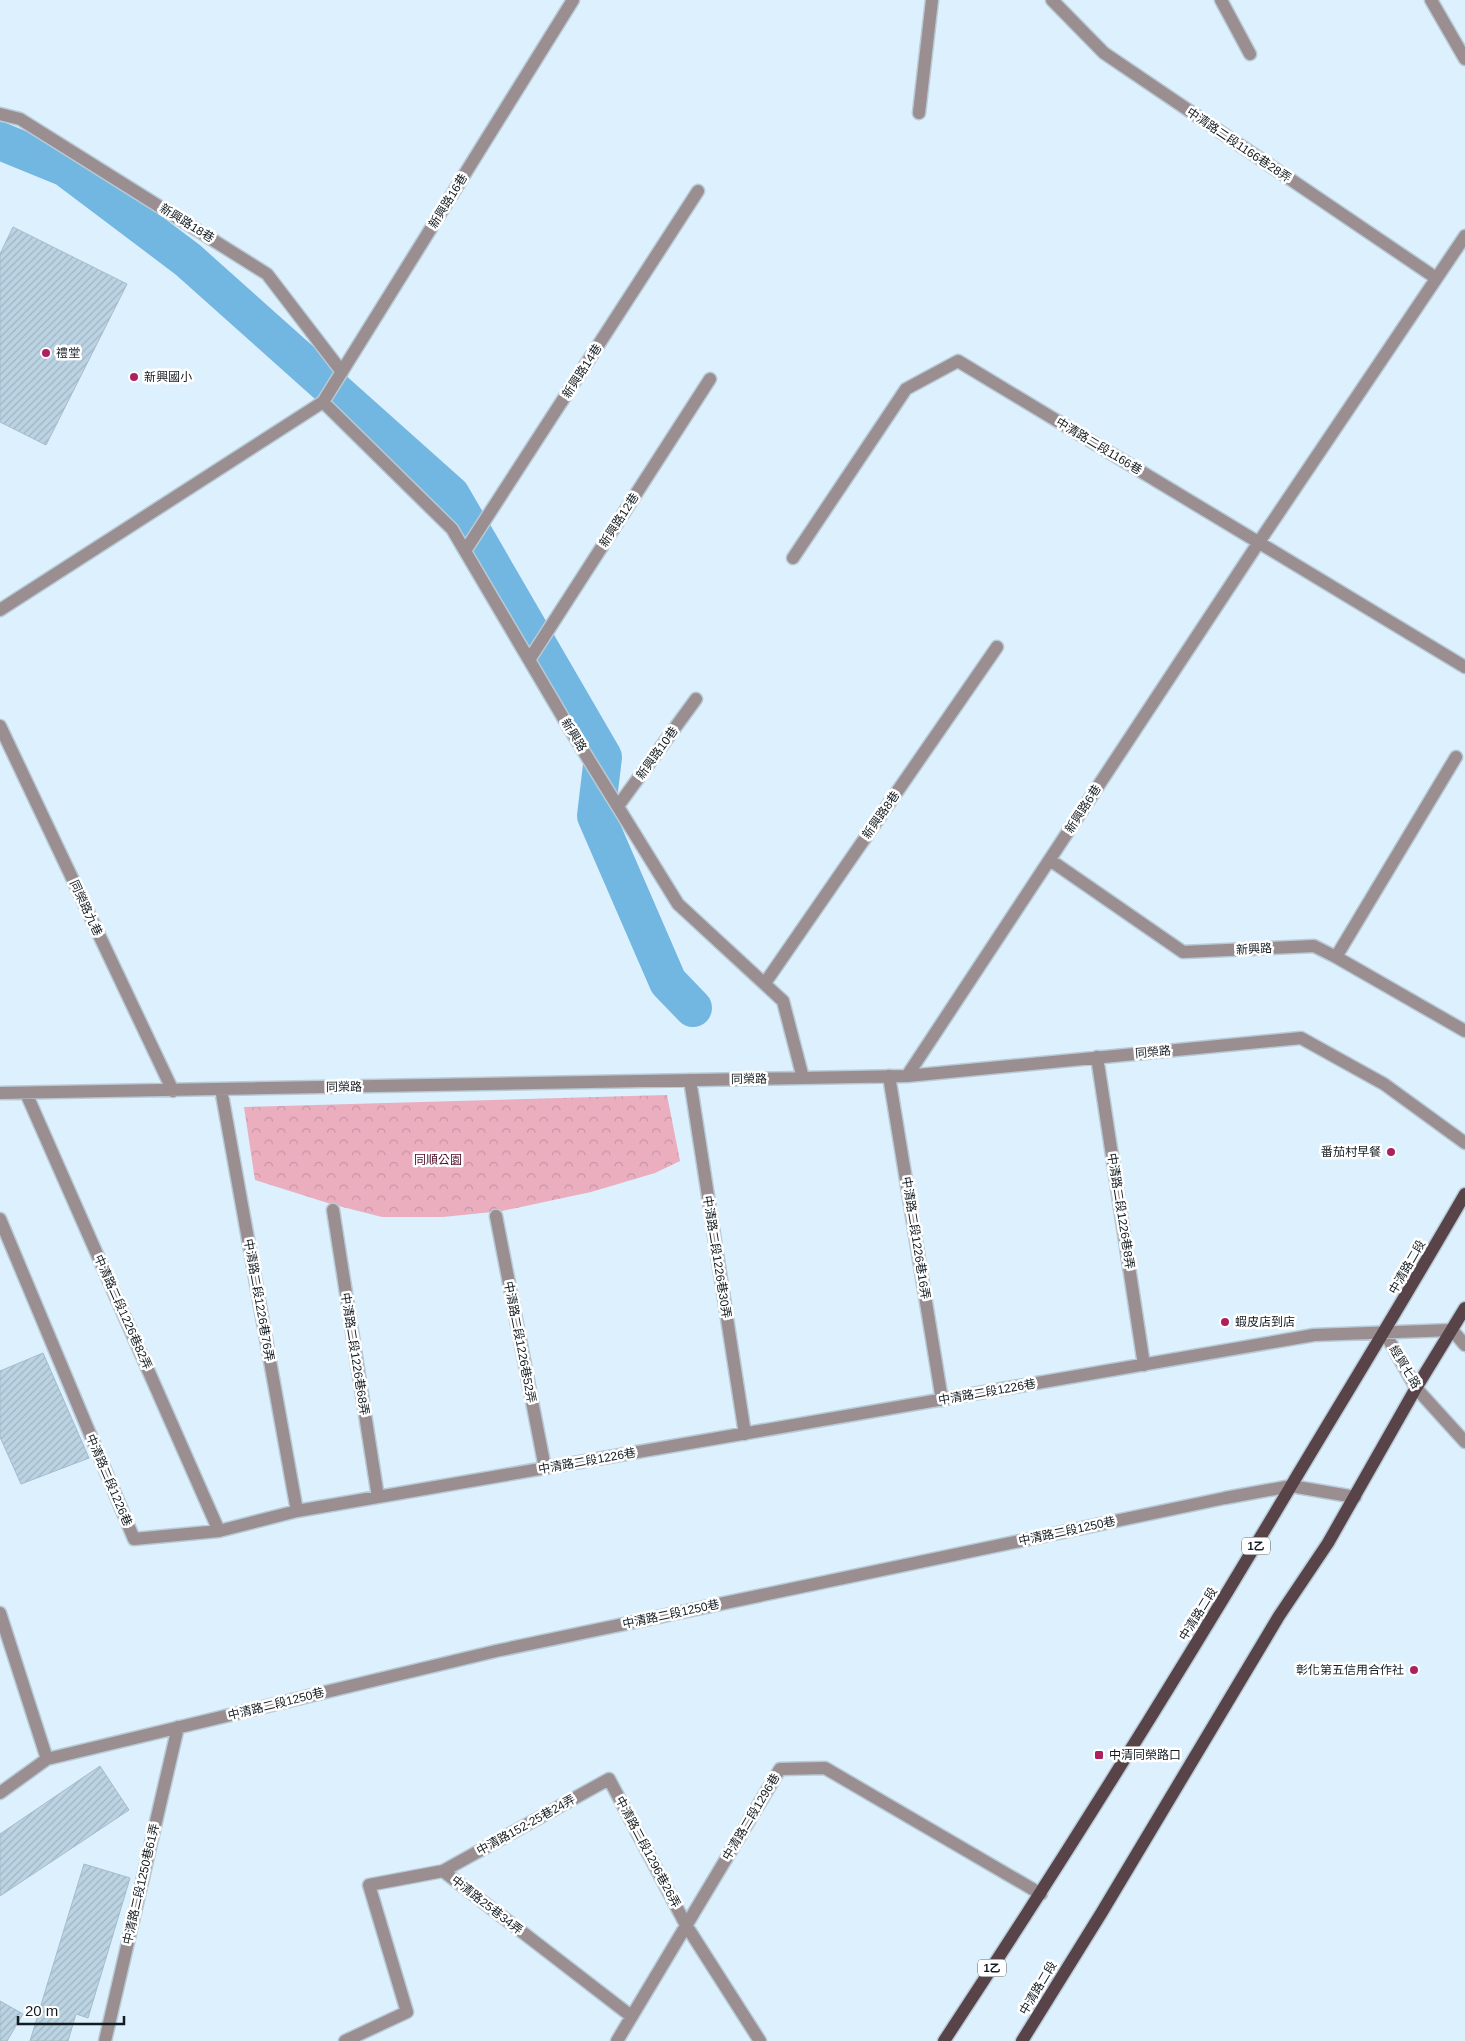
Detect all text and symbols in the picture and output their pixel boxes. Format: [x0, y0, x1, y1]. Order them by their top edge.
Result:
street label: 中清路二段1166巷28弄 [1184, 105, 1294, 185]
street label: 新興路16巷 [426, 171, 470, 231]
street label: 新興路18巷 [157, 201, 217, 245]
street label: 新興路14巷 [559, 341, 605, 401]
place label: 禮堂 [56, 346, 80, 360]
marker: 禮堂 [40, 347, 52, 359]
place label: 新興國小 [144, 370, 192, 384]
marker: 新興國小 [128, 371, 140, 383]
street label: 中清路二段1166巷 [1053, 415, 1145, 477]
street label: 新興路12巷 [596, 490, 642, 550]
street label: 新興路 [559, 716, 589, 754]
street label: 新興路10巷 [633, 724, 681, 782]
street label: 新興路6巷 [1062, 782, 1104, 836]
street label: 新興路8巷 [860, 789, 902, 841]
street label: 同榮路九巷 [67, 878, 105, 938]
street label: 新興路 [1236, 941, 1272, 957]
street label: 同榮路 [1134, 1043, 1172, 1061]
street label: 同榮路 [731, 1072, 767, 1086]
street label: 同榮路 [326, 1080, 362, 1094]
place label: 番茄村早餐 [1321, 1145, 1381, 1159]
marker: 番茄村早餐 [1385, 1146, 1397, 1158]
street label: 中清路二段1226巷8弄 [1105, 1152, 1137, 1270]
park label: 同順公園 [414, 1153, 462, 1167]
street label: 中清路二段1226巷16弄 [899, 1176, 933, 1300]
street label: 中清路二段1226巷30弄 [700, 1195, 734, 1319]
street label: 中清路二段1226巷76弄 [241, 1238, 277, 1362]
street label: 中清路二段 [1386, 1238, 1428, 1296]
street label: 中清路二段1226巷82弄 [91, 1252, 155, 1372]
street label: 中清路二段1226巷52弄 [501, 1280, 539, 1404]
street label: 中清路二段1226巷68弄 [338, 1292, 372, 1416]
place label: 蝦皮店到店 [1235, 1315, 1295, 1329]
marker: 蝦皮店到店 [1219, 1316, 1231, 1328]
street label: 經貿七路 [1387, 1343, 1423, 1391]
street label: 中清路二段1226巷 [937, 1377, 1037, 1407]
street label: 中清路二段1226巷 [83, 1432, 135, 1528]
street label: 中清路二段1226巷 [537, 1446, 637, 1476]
street label: 中清路二段1250巷 [1017, 1514, 1117, 1548]
road number: 1乙 [1242, 1538, 1270, 1554]
street label: 中清路二段 [1176, 1585, 1220, 1643]
street label: 中清路二段1250巷 [621, 1597, 721, 1631]
place label: 彰化第五信用合作社 [1296, 1663, 1404, 1677]
marker: 彰化第五信用合作社 [1408, 1664, 1420, 1676]
street label: 中清路二段1250巷 [226, 1685, 326, 1723]
place label: 中清同榮路口 [1109, 1748, 1181, 1762]
marker: 中清同榮路口 [1093, 1749, 1105, 1761]
street label: 中清路二段1296巷 [720, 1771, 782, 1863]
street label: 中清路152-25巷24弄 [474, 1792, 578, 1858]
street label: 中清路二段1296巷26弄 [613, 1794, 683, 1910]
street label: 中清路二段1250巷61弄 [120, 1822, 162, 1946]
street label: 中清路25巷34弄 [449, 1873, 525, 1937]
street label: 中清路二段 [1017, 1959, 1059, 2017]
road number: 1乙 [978, 1960, 1006, 1976]
scale bar [18, 1994, 124, 2026]
text: 20 m [25, 2002, 58, 2019]

